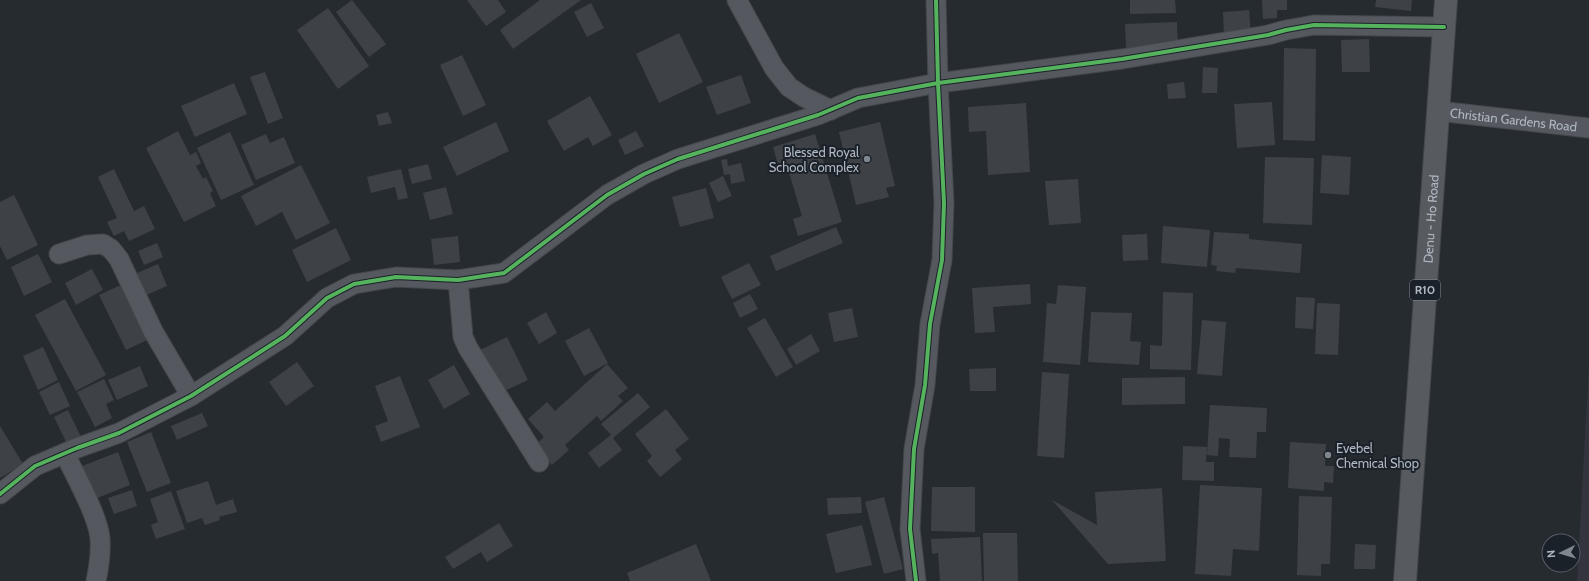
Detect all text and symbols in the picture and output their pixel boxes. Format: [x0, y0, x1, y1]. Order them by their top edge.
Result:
street label: Christian Gardens Road [1449, 104, 1578, 135]
place label: Blessed Royal School Complex [769, 144, 860, 175]
marker: Blessed Royal School Complex [862, 154, 872, 164]
street label: Denu - Ho Road [1419, 174, 1442, 264]
road number: R10 [1410, 280, 1440, 300]
place label: Evebel Chemical Shop [1336, 440, 1419, 471]
marker: Evebel Chemical Shop [1323, 450, 1333, 460]
north arrow [1541, 533, 1581, 573]
text: N [1544, 549, 1558, 558]

